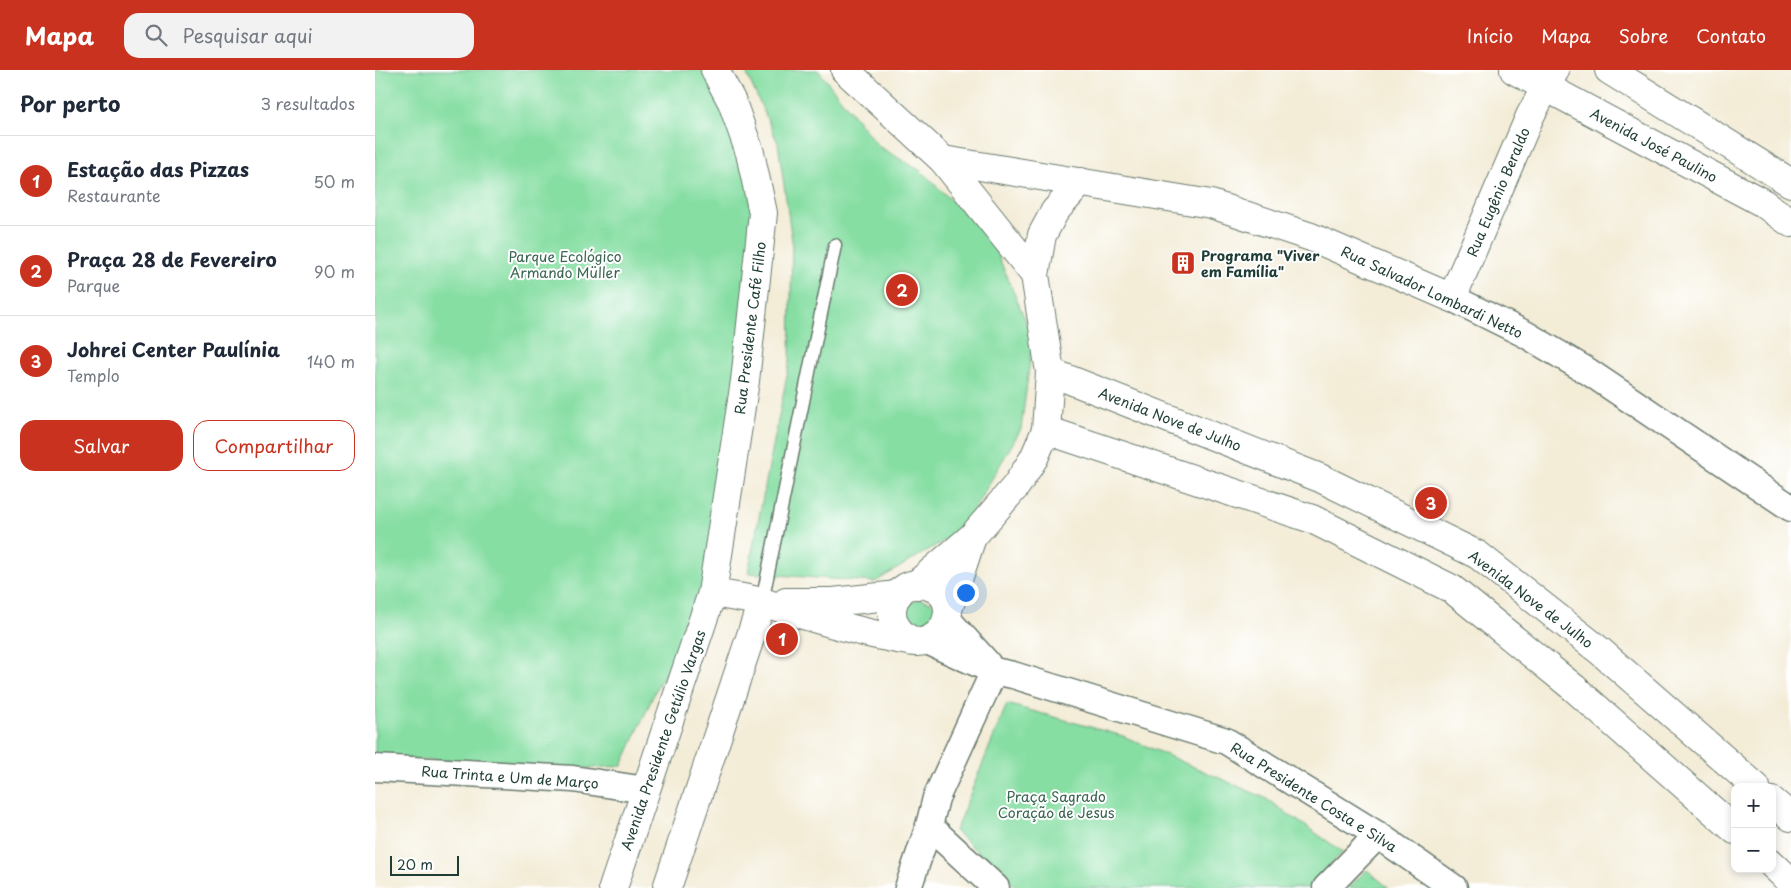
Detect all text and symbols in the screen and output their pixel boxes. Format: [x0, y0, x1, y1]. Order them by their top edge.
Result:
search box [124, 13, 474, 58]
text: Mapa [25, 17, 94, 53]
icon: search [142, 21, 170, 49]
text: Pesquisar aqui [182, 21, 313, 49]
text: Início [1467, 22, 1513, 49]
text: Mapa [1541, 22, 1591, 49]
text: Sobre [1619, 22, 1668, 49]
text: Contato [1696, 22, 1766, 49]
text: Por perto [20, 87, 120, 119]
text: 3 resultados [260, 91, 355, 115]
street label: Avenida José Paulino [1587, 103, 1721, 188]
street label: Rua Eugênio Beraldo [1461, 124, 1535, 260]
text: Estação das Pizzas [67, 155, 249, 183]
text: 1 [32, 169, 40, 193]
text: 50 m [314, 169, 355, 193]
text: Restaurante [67, 183, 161, 207]
street label: Rua Presidente Café Filho [729, 240, 771, 416]
street label: Rua Salvador Lombardi Netto [1338, 241, 1526, 343]
text: Praça 28 de Fevereiro [67, 245, 277, 273]
place label: Programa "Viver em Família" [1201, 245, 1320, 282]
park label: Parque Ecológico Armando Müller [508, 246, 622, 283]
building icon: Programa "Viver em Família" [1170, 250, 1196, 276]
text: 2 [30, 259, 42, 283]
text: 90 m [314, 259, 355, 283]
pin: 2 [886, 271, 918, 309]
text: Parque [67, 273, 120, 297]
text: Johrei Center Paulínia [67, 335, 280, 363]
text: 3 [31, 349, 41, 373]
text: 140 m [307, 349, 355, 373]
text: Templo [67, 363, 120, 387]
street label: Avenida Nove de Julho [1096, 382, 1244, 456]
button: Salvar [20, 420, 183, 471]
button: Compartilhar [193, 420, 355, 471]
pin: 3 [1415, 484, 1447, 522]
street label: Avenida Nove de Julho [1464, 545, 1598, 653]
your location [953, 580, 979, 606]
pin: 1 [766, 620, 798, 658]
street label: Avenida Presidente Getúlio Vargas [615, 627, 711, 853]
street label: Rua Presidente Costa e Silva [1227, 737, 1402, 857]
street label: Rua Trinta e Um de Março [421, 760, 600, 794]
map controls [1731, 783, 1776, 873]
button: + [1731, 783, 1776, 828]
park label: Praça Sagrado Coração de Jesus [998, 786, 1114, 823]
button: − [1731, 828, 1776, 873]
scale bar [390, 853, 459, 876]
text: 20 m [397, 854, 433, 875]

